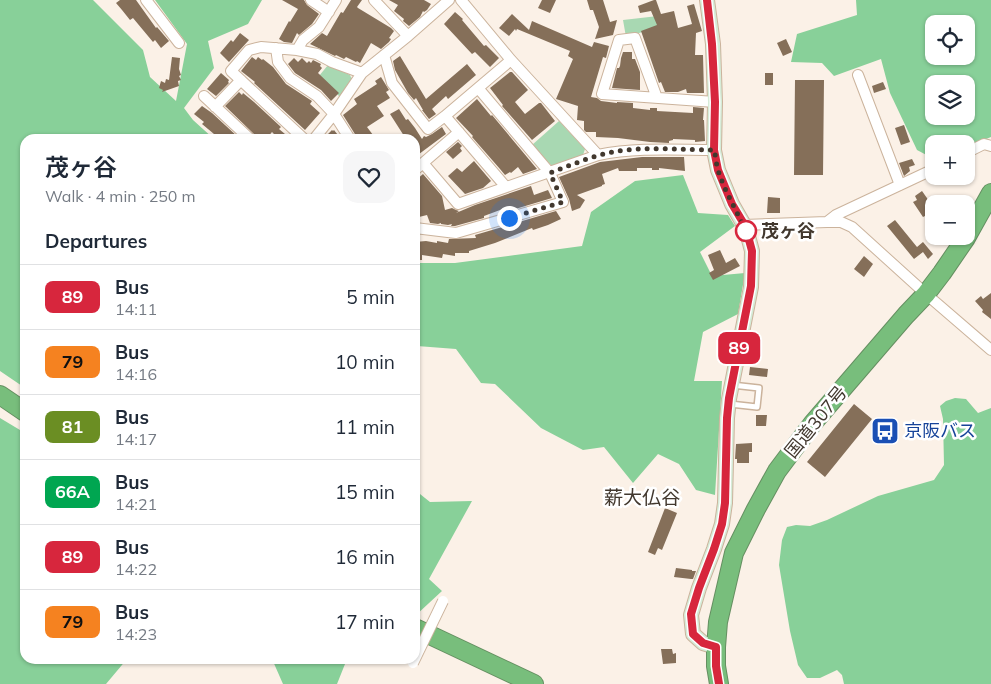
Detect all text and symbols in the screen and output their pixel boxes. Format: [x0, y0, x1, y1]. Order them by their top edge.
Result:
map controls [925, 15, 975, 245]
button: locate [925, 15, 975, 65]
button: layers [925, 75, 975, 125]
button: + [925, 135, 975, 185]
button: heart [343, 151, 395, 203]
text: 茂ヶ谷 [45, 152, 117, 182]
text: Walk · 4 min · 250 m [45, 186, 196, 206]
button: − [925, 195, 975, 245]
your location [497, 206, 522, 231]
place label: 茂ヶ谷 [761, 219, 815, 242]
marker: 茂ヶ谷 [735, 220, 757, 242]
text: Departures [45, 229, 147, 253]
text: Bus [115, 275, 149, 299]
text: 89 [62, 285, 83, 308]
text: 5 min [346, 285, 395, 309]
text: 14:11 [115, 299, 157, 319]
line badge: 89 [716, 332, 762, 364]
text: 89 [728, 336, 750, 359]
text: Bus [115, 340, 149, 364]
text: 79 [62, 350, 83, 373]
text: 10 min [335, 350, 395, 374]
text: 14:16 [115, 364, 157, 384]
street label: 国道307号 [779, 381, 852, 462]
text: Bus [115, 405, 149, 429]
text: 81 [62, 415, 83, 438]
text: 11 min [335, 415, 395, 439]
bus stop icon: 京阪バス [870, 416, 900, 446]
place label: 京阪バス [904, 419, 976, 442]
text: 14:17 [115, 429, 157, 449]
text: Bus [115, 470, 149, 494]
text: 66A [55, 480, 90, 503]
text: 15 min [335, 480, 395, 504]
district label: 薪大仏谷 [604, 485, 680, 509]
text: 14:21 [115, 494, 157, 514]
text: Bus [115, 535, 149, 559]
text: 89 [62, 545, 83, 568]
text: 16 min [335, 545, 395, 569]
text: 14:22 [115, 559, 157, 579]
text: Bus [115, 600, 149, 624]
text: 79 [62, 610, 83, 633]
text: 17 min [335, 610, 395, 634]
text: 14:23 [115, 624, 157, 644]

